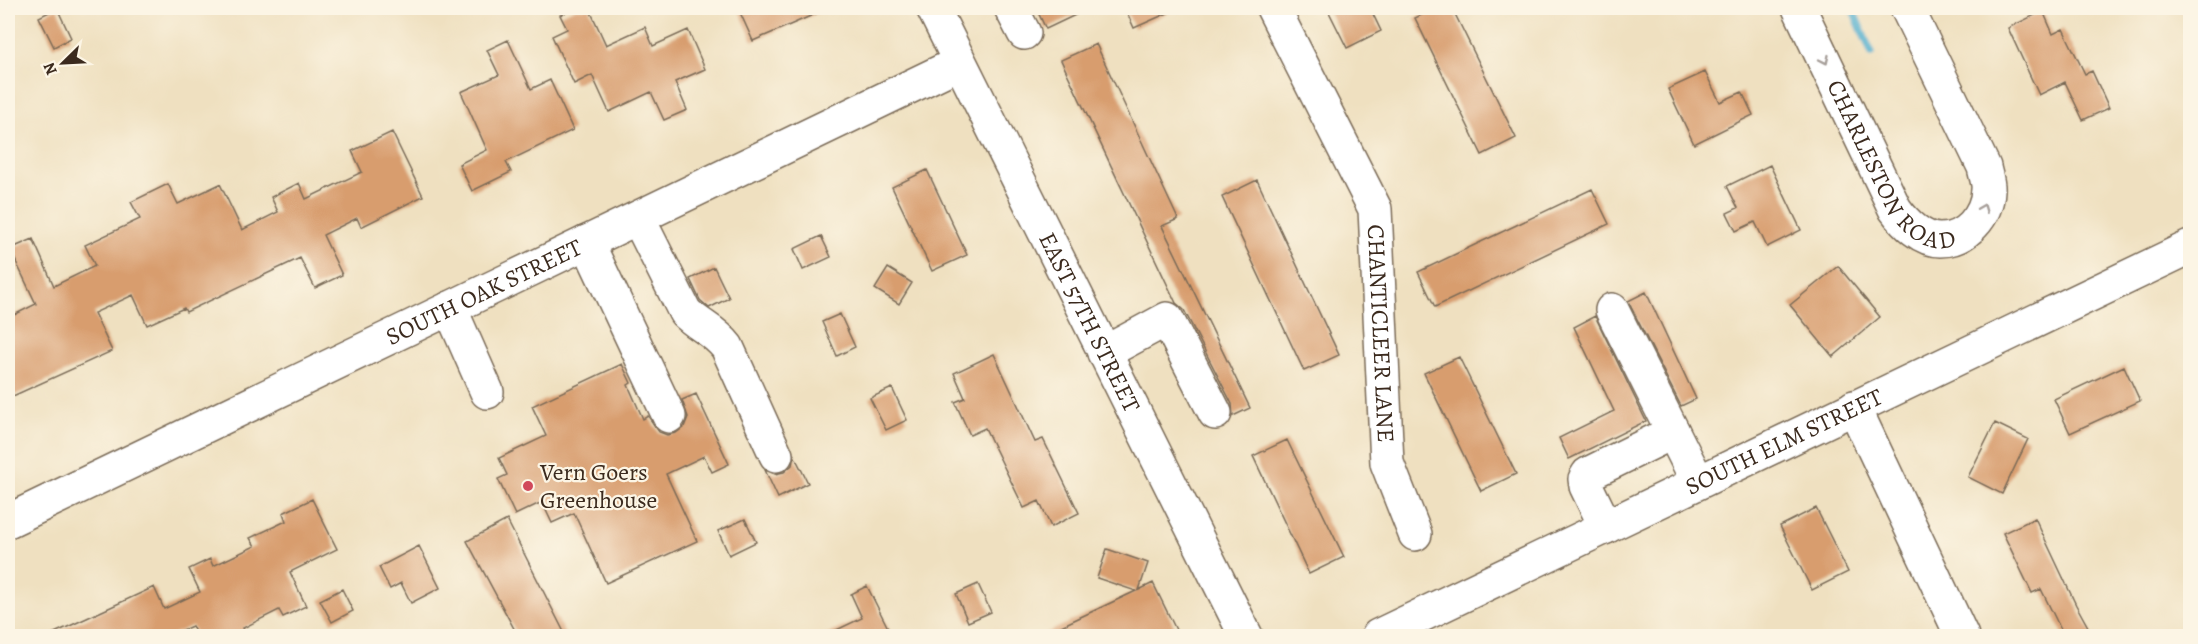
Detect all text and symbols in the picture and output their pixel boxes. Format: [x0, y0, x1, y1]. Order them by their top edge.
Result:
north arrow [33, 33, 93, 93]
one-way arrow [1817, 54, 1829, 65]
text: N [38, 59, 63, 78]
street label: CHARLESTON ROAD [1820, 74, 1958, 257]
one-way arrow [1975, 203, 1988, 213]
street label: CHANTICLEER LANE [1360, 224, 1402, 443]
street label: EAST 57TH STREET [1031, 227, 1148, 418]
street label: SOUTH OAK STREET [380, 231, 587, 353]
street label: SOUTH ELM STREET [1680, 381, 1888, 502]
place label: Vern Goers Greenhouse [539, 456, 657, 516]
marker: Vern Goers Greenhouse [521, 479, 535, 493]

